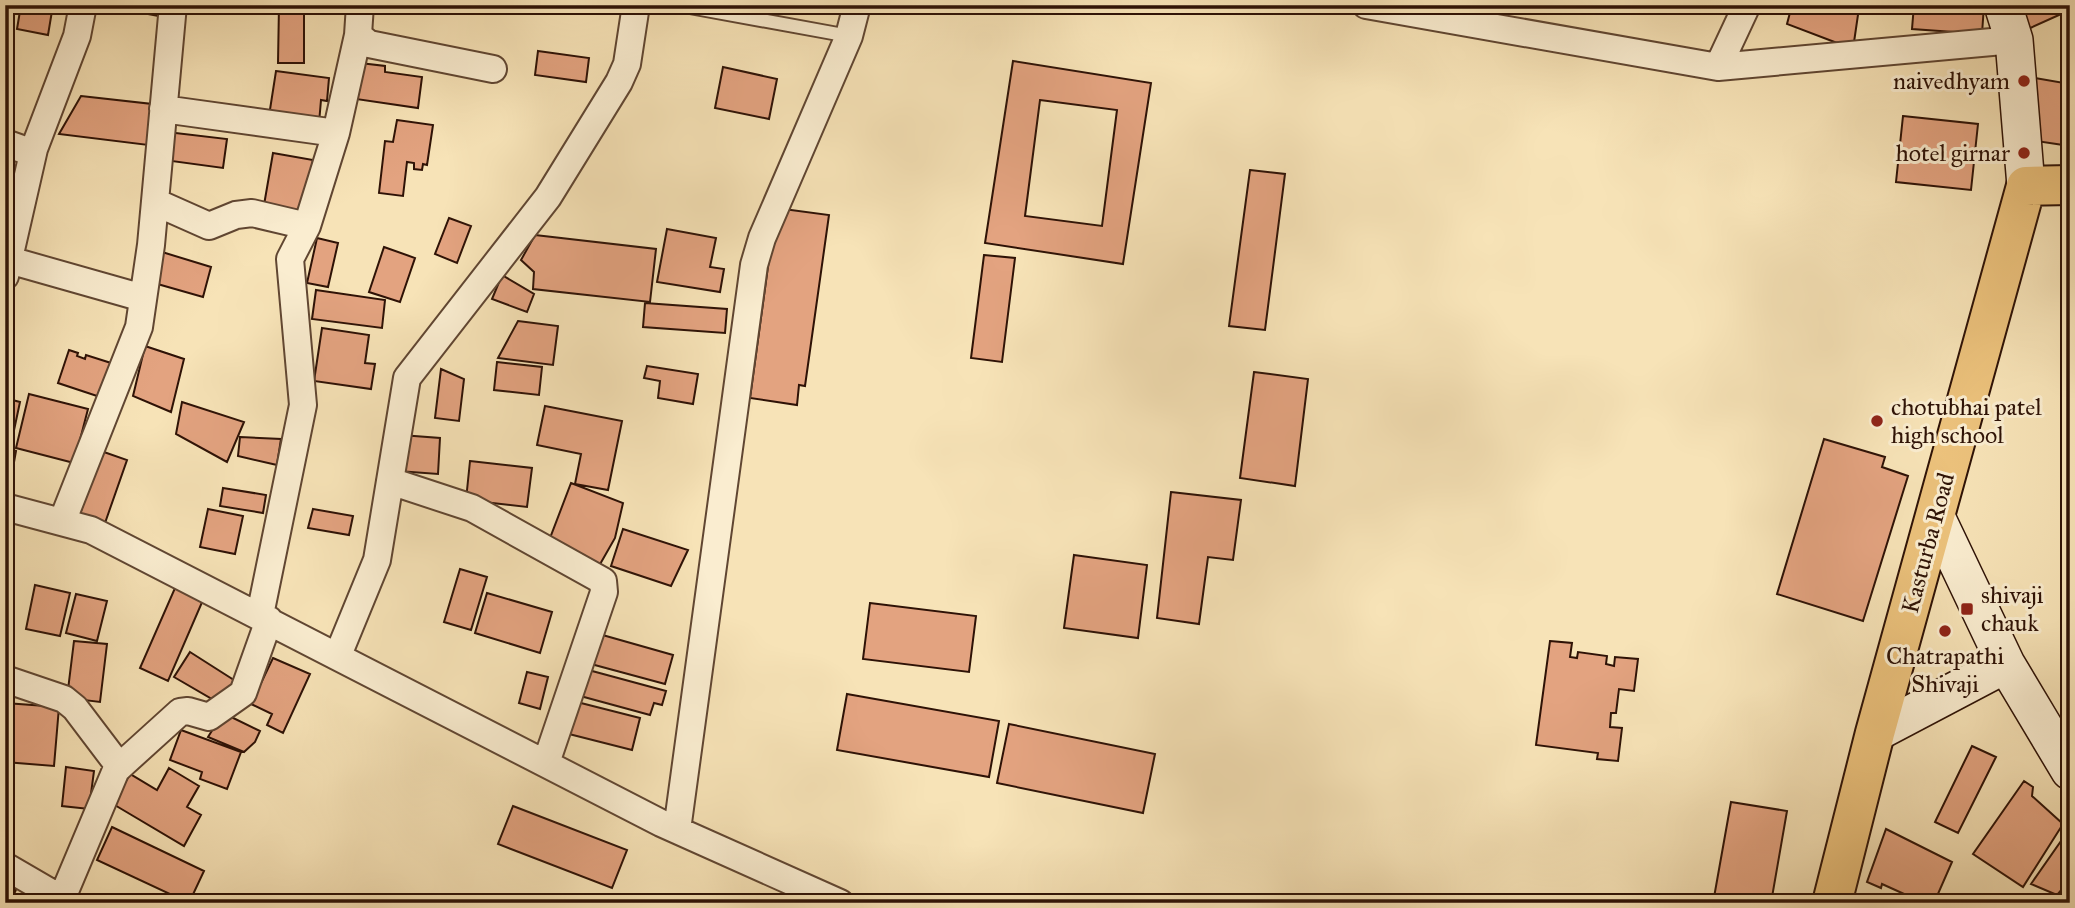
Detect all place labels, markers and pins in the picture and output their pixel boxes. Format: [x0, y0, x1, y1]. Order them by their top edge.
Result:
place label: naivedhyam [1893, 66, 2010, 96]
marker: naivedhyam [2016, 73, 2032, 89]
place label: hotel girnar [1895, 138, 2010, 168]
marker: hotel girnar [2016, 145, 2032, 161]
place label: chotubhai patel high school [1891, 392, 2042, 450]
marker: chotubhai patel high school [1869, 413, 1885, 429]
place label: shivaji chauk [1981, 580, 2044, 638]
marker: shivaji chauk [1959, 601, 1975, 617]
marker: Chatrapathi Shivaji [1937, 623, 1953, 639]
place label: Chatrapathi Shivaji [1886, 641, 2004, 699]

